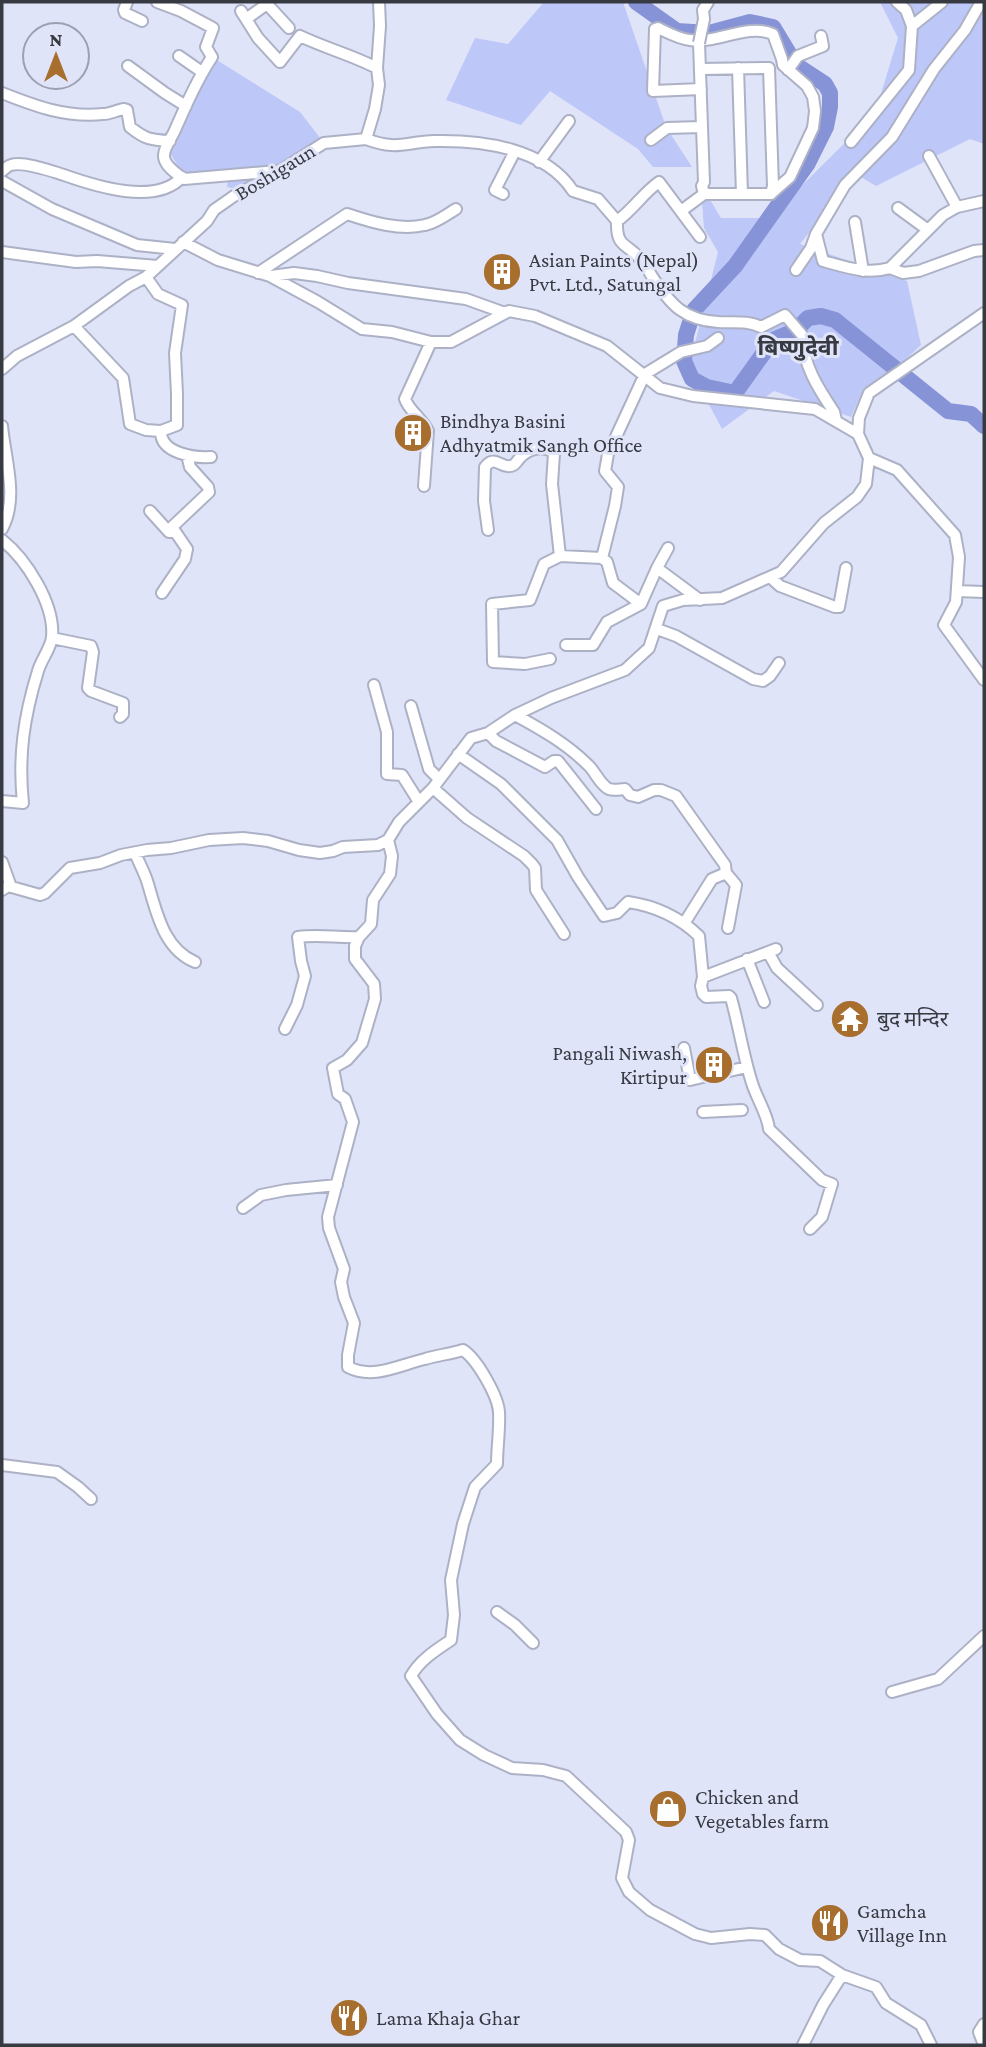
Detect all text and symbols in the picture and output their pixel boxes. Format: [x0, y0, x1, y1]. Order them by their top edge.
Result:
north arrow [21, 21, 91, 91]
text: N [50, 29, 63, 50]
street label: Boshigaun [231, 139, 319, 205]
place label: Asian Paints (Nepal) Pvt. Ltd., Satungal [529, 248, 699, 296]
building icon: Asian Paints (Nepal) Pvt. Ltd., Satungal [481, 251, 523, 293]
district label: बिष्णुदेवी [758, 334, 840, 361]
place label: Bindhya Basini Adhyatmik Sangh Office [440, 409, 642, 457]
building icon: Bindhya Basini Adhyatmik Sangh Office [392, 412, 434, 454]
temple icon: बुद मन्दिर [829, 998, 871, 1040]
place label: बुद मन्दिर [877, 1007, 949, 1032]
place label: Pangali Niwash, Kirtipur [552, 1041, 688, 1089]
building icon: Pangali Niwash, Kirtipur [693, 1044, 735, 1086]
place label: Chicken and Vegetables farm [695, 1785, 829, 1833]
shop icon: Chicken and Vegetables farm [647, 1788, 689, 1830]
place label: Gamcha Village Inn [857, 1899, 947, 1947]
restaurant icon: Gamcha Village Inn [809, 1902, 851, 1944]
restaurant icon: Lama Khaja Ghar [328, 1997, 370, 2039]
place label: Lama Khaja Ghar [376, 2006, 521, 2030]

